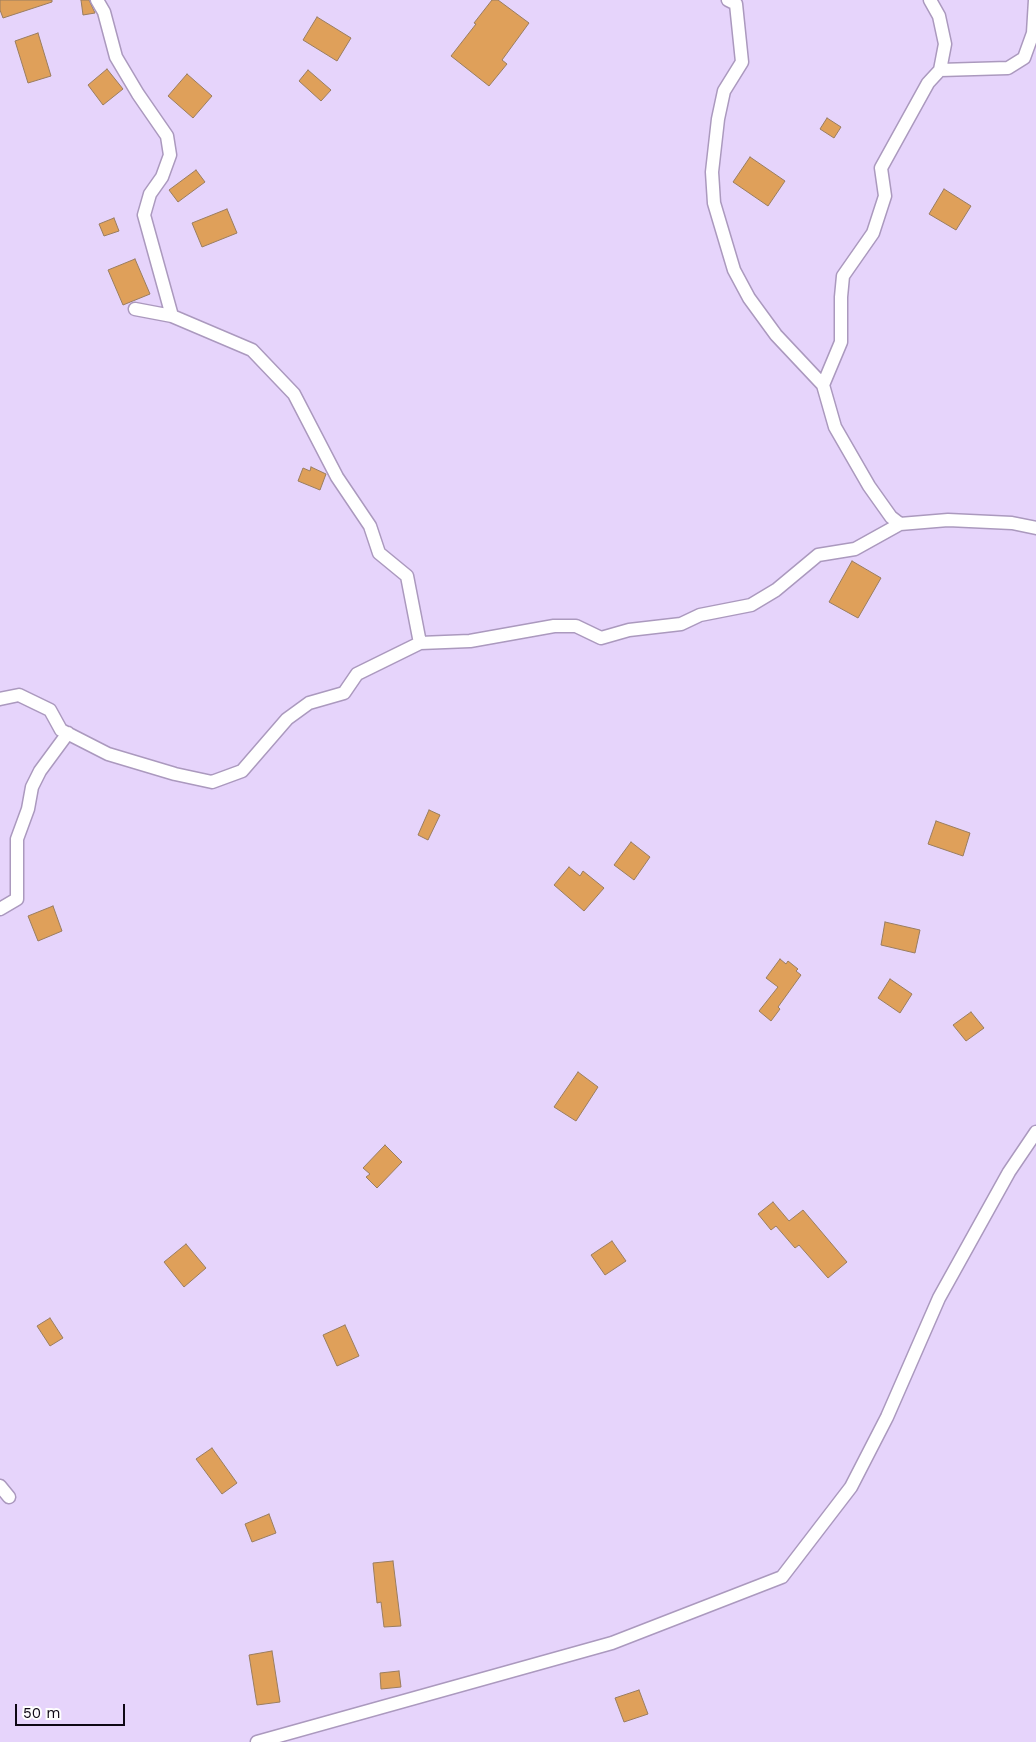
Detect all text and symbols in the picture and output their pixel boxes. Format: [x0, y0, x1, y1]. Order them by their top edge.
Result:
scale bar [18, 1694, 128, 1726]
text: 50 m [23, 1704, 60, 1722]

